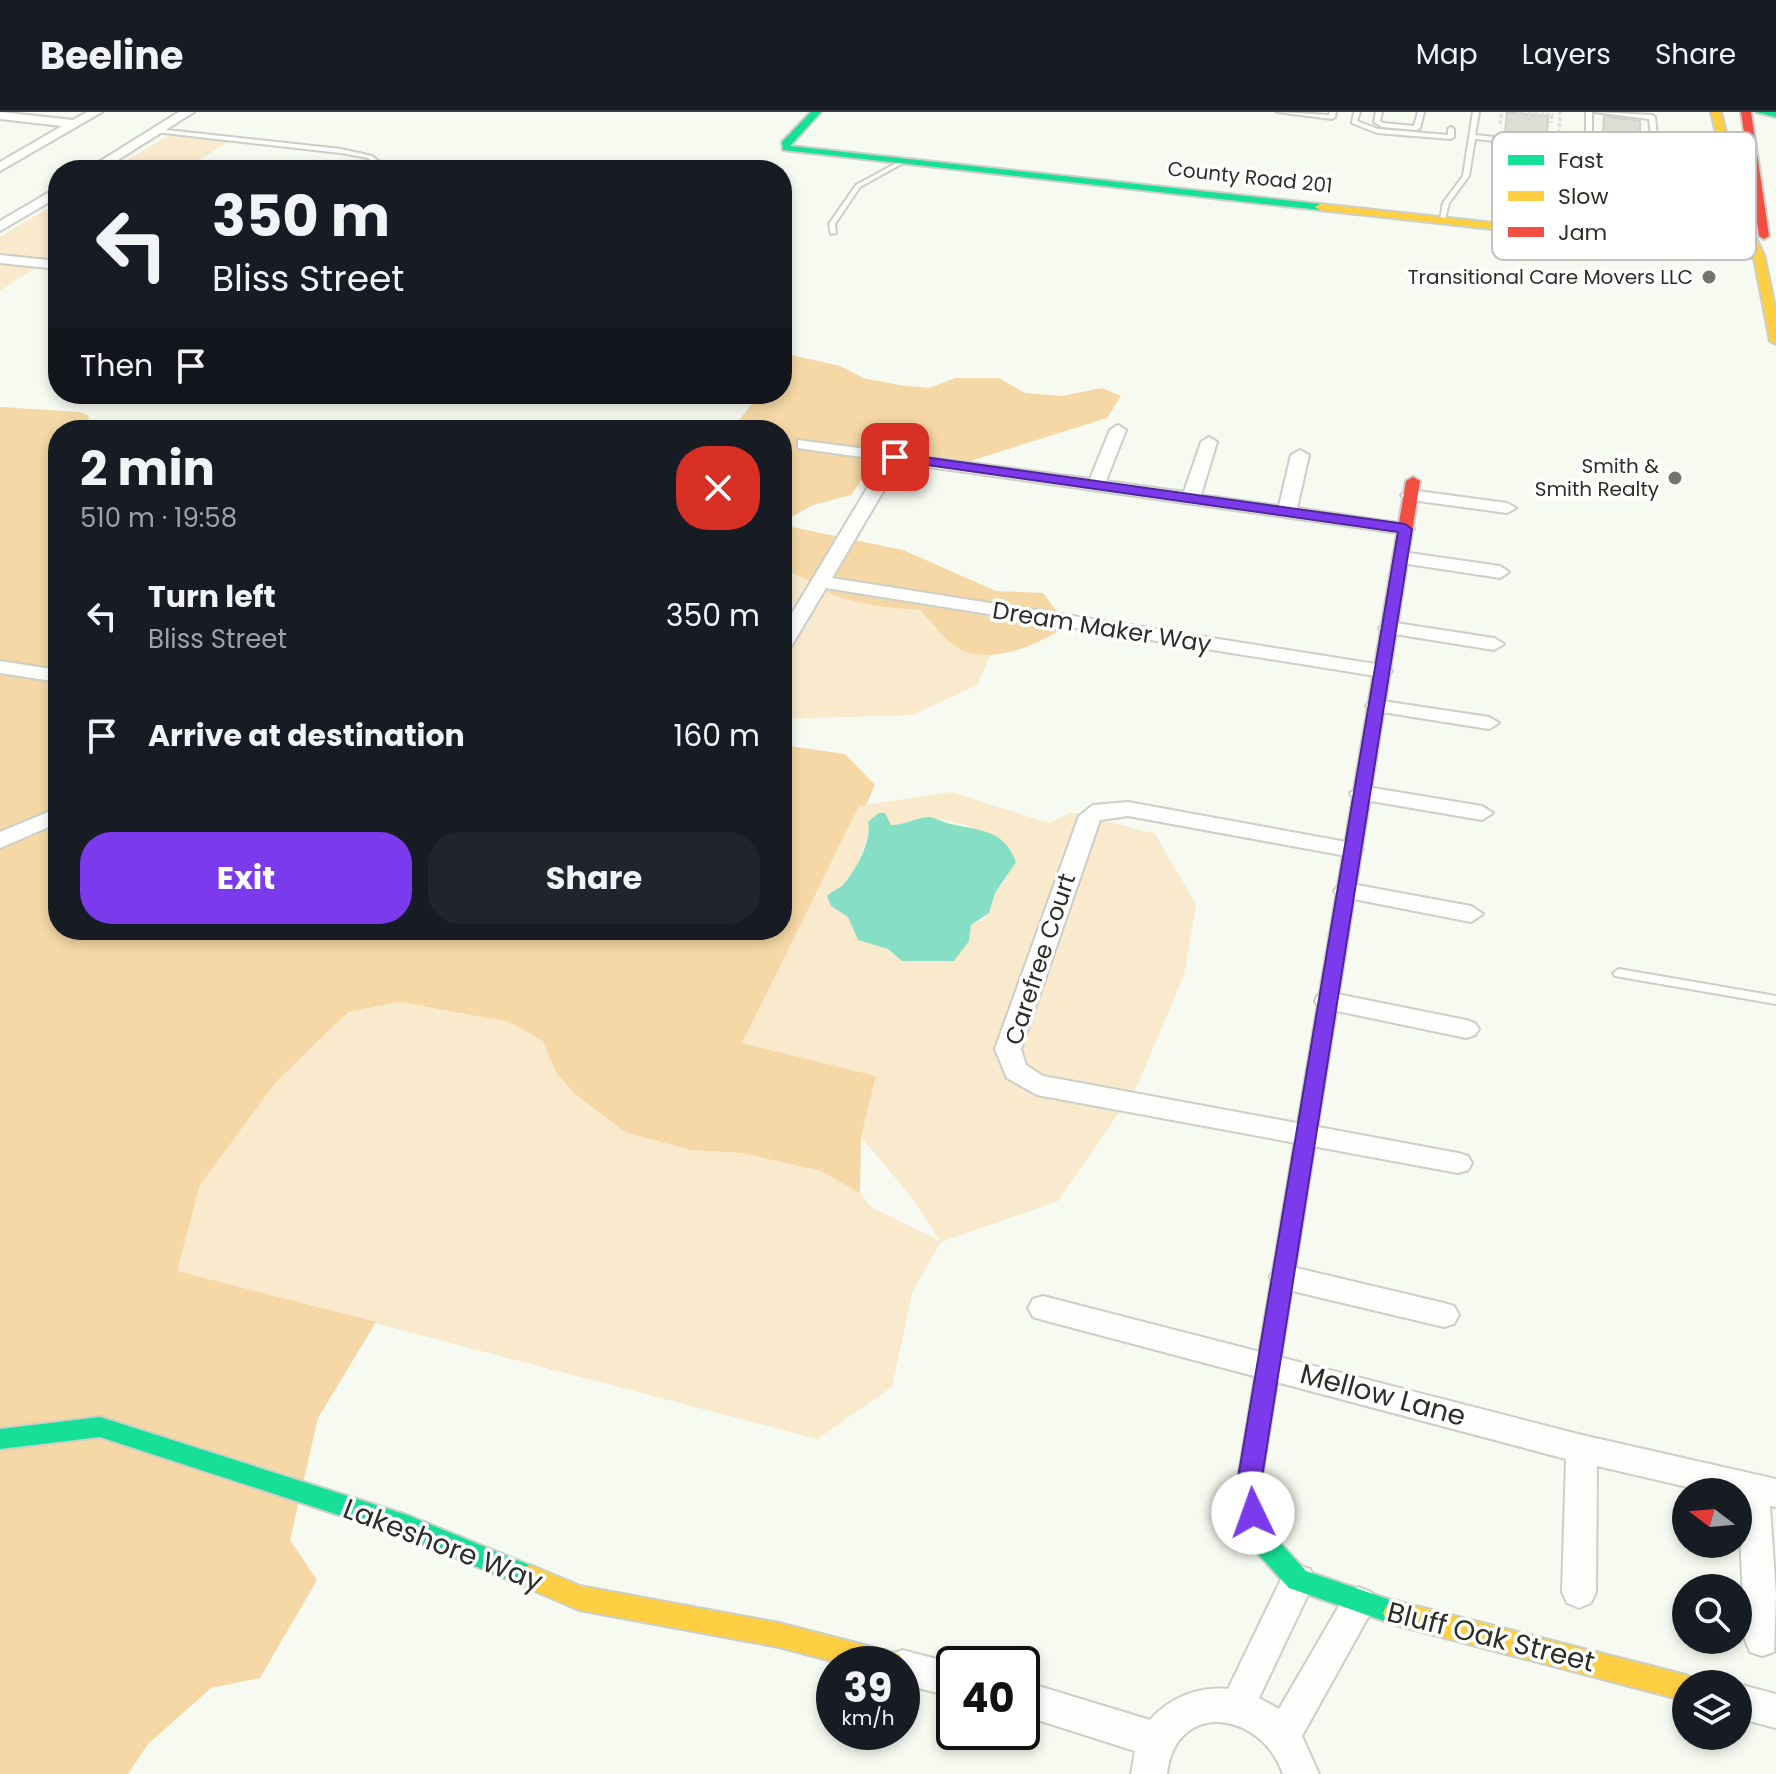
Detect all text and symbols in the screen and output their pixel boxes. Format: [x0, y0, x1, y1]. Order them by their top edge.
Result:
text: Beeline [40, 29, 183, 82]
text: Map [1416, 35, 1478, 74]
text: Layers [1522, 35, 1611, 74]
text: Share [1655, 35, 1736, 74]
legend [1492, 132, 1756, 260]
text: Fast [1558, 145, 1603, 176]
street label: County Road 201 [1166, 154, 1334, 200]
text: 350 m [212, 177, 390, 256]
text: Slow [1558, 181, 1608, 212]
icon: left [80, 192, 184, 296]
text: Jam [1558, 217, 1607, 248]
text: Bliss Street [212, 253, 404, 304]
place label: Transitional Care Movers LLC [1408, 263, 1693, 291]
marker: Transitional Care Movers LLC [1700, 268, 1718, 286]
text: Then [80, 344, 153, 387]
icon: arrive [169, 344, 213, 388]
pin [861, 423, 929, 491]
text: 2 min [80, 435, 215, 502]
icon: arrive [873, 435, 917, 479]
button: close [676, 446, 760, 530]
place label: Smith & Smith Realty [1535, 452, 1659, 503]
marker: Smith & Smith Realty [1666, 469, 1684, 487]
text: 510 m · 19:58 [80, 500, 237, 536]
text: Turn left [148, 575, 276, 618]
street label: Dream Maker Way [990, 593, 1214, 661]
icon: left [80, 594, 124, 638]
text: 350 m [666, 594, 760, 637]
text: Bliss Street [148, 621, 287, 657]
icon: arrive [80, 714, 124, 758]
text: Arrive at destination [148, 714, 465, 757]
text: 160 m [674, 714, 760, 757]
button: Exit [80, 832, 412, 924]
button: Share [428, 832, 760, 924]
street label: Carefree Court [997, 869, 1083, 1049]
street label: Mellow Lane [1296, 1354, 1470, 1436]
position arrow [1211, 1471, 1295, 1555]
north arrow [1672, 1478, 1752, 1558]
map controls [1672, 1478, 1752, 1750]
street label: Lakeshore Way [338, 1489, 548, 1601]
button: search [1672, 1574, 1752, 1654]
street label: Bluff Oak Street [1383, 1592, 1599, 1682]
speed limit sign: 40 [936, 1646, 1040, 1750]
text: 39 [844, 1660, 892, 1716]
button: layers [1672, 1670, 1752, 1750]
text: km/h [841, 1704, 895, 1732]

